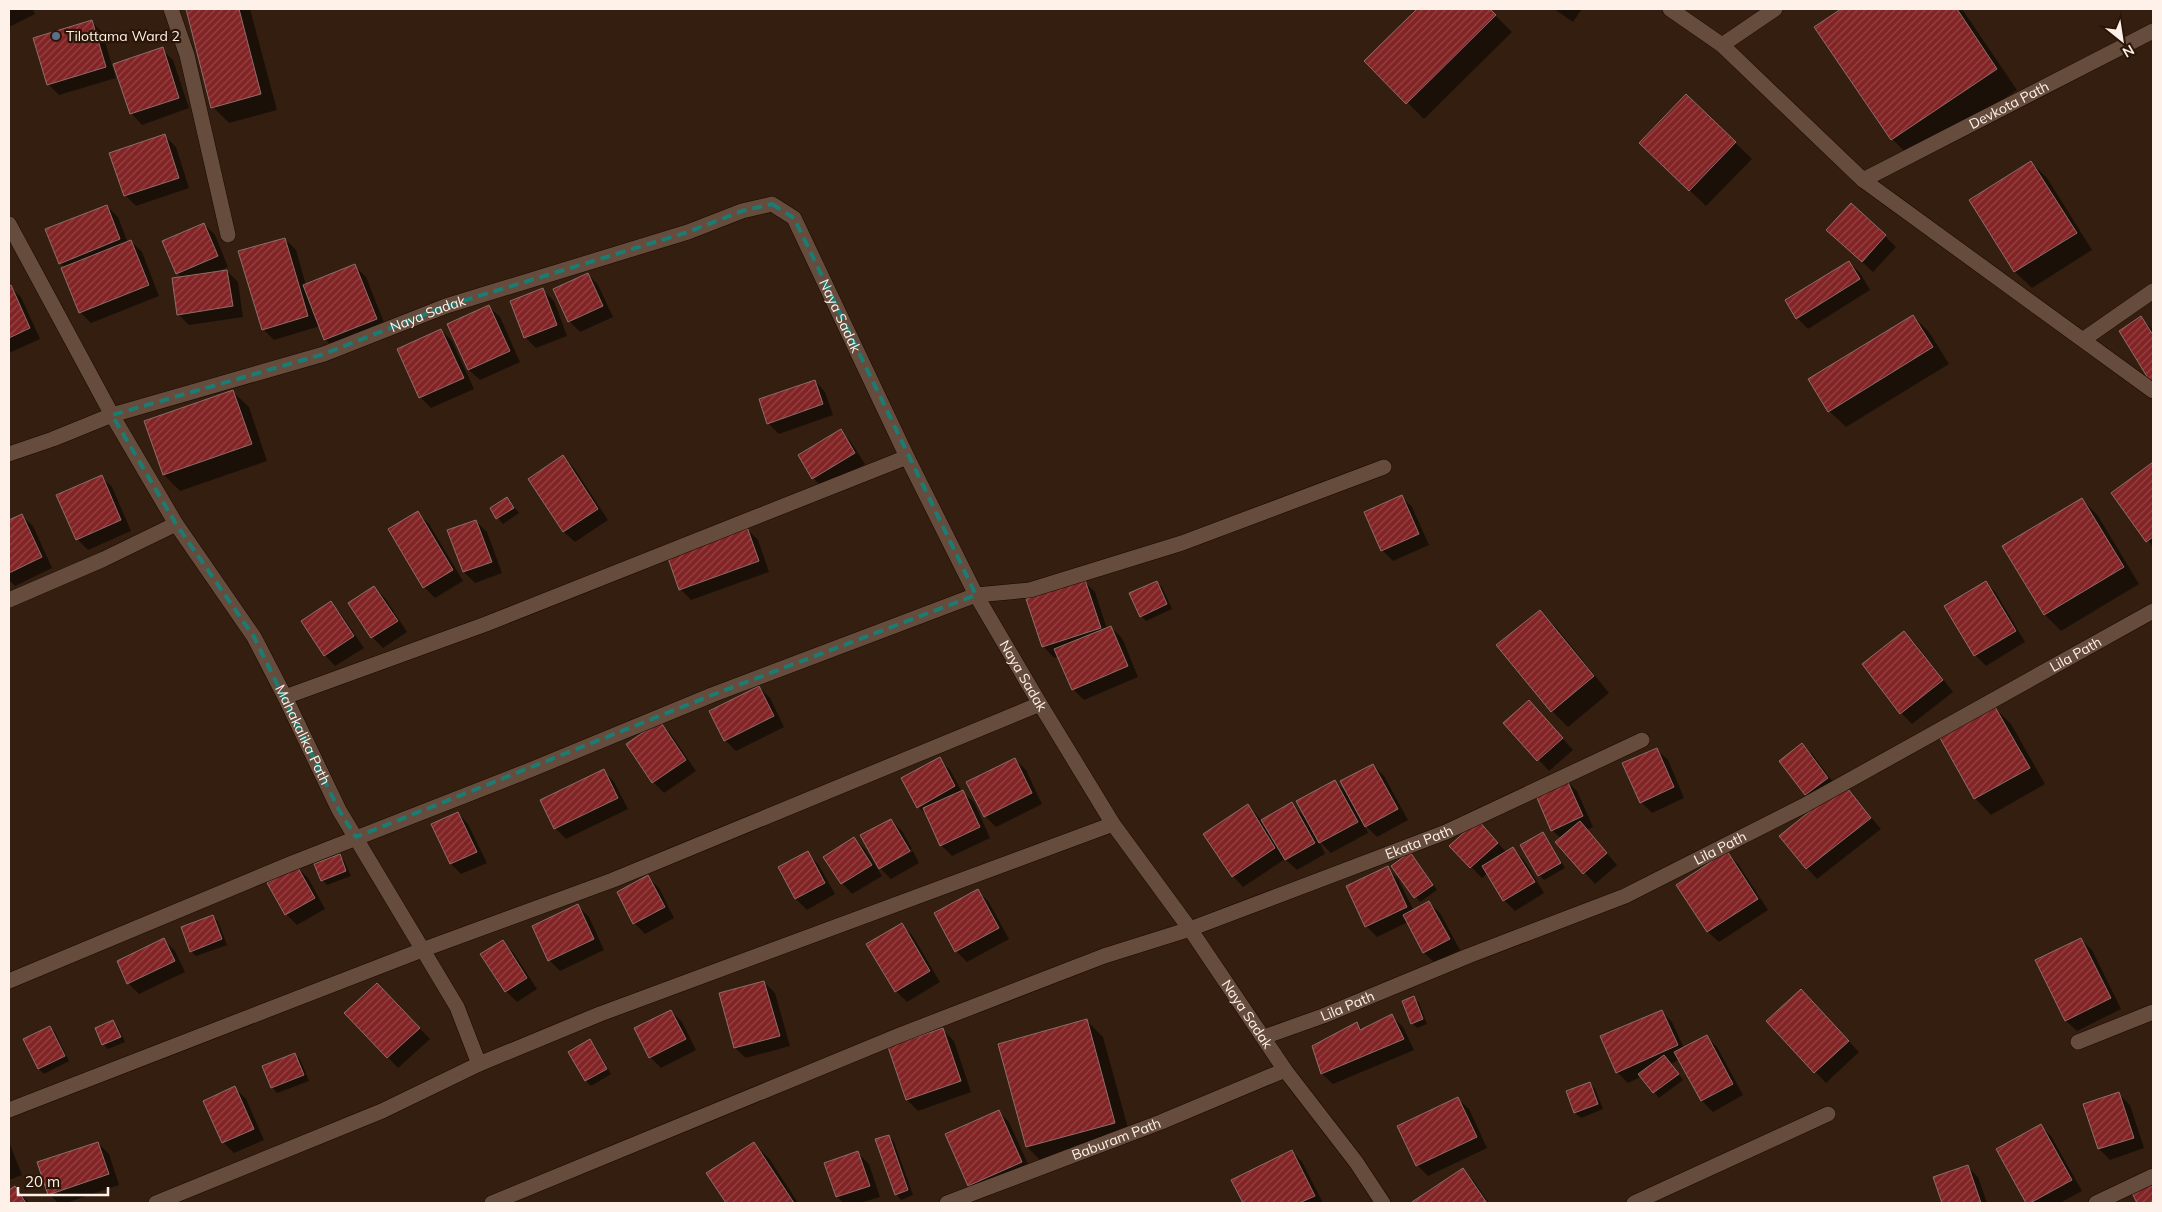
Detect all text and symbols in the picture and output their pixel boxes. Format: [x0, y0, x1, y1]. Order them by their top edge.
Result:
north arrow [2097, 15, 2147, 65]
place label: Tilottama Ward 2 [66, 27, 180, 45]
marker: Tilottama Ward 2 [50, 30, 62, 42]
text: N [2119, 41, 2138, 62]
street label: Devkota Path [1966, 77, 2052, 133]
street label: Naya Sadak [815, 276, 866, 356]
street label: Naya Sadak [387, 291, 468, 336]
street label: Lila Path [2046, 633, 2105, 676]
street label: Naya Sadak [996, 637, 1052, 715]
street label: Mahakalika Path [271, 682, 335, 788]
street label: Ekata Path [1383, 821, 1456, 863]
street label: Lila Path [1691, 827, 1749, 869]
street label: Naya Sadak [1218, 976, 1277, 1053]
street label: Lila Path [1318, 987, 1377, 1025]
street label: Baburam Path [1069, 1114, 1163, 1164]
scale bar [18, 1164, 108, 1196]
text: 20 m [25, 1172, 60, 1191]

